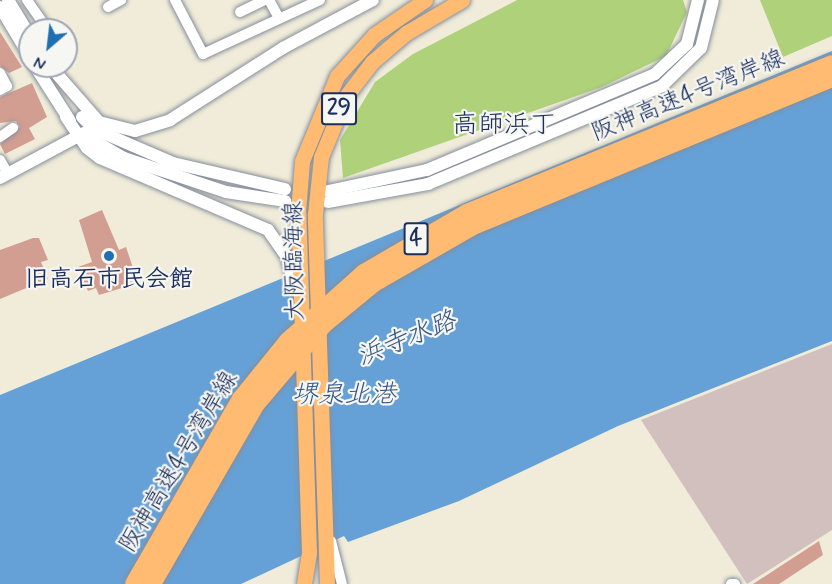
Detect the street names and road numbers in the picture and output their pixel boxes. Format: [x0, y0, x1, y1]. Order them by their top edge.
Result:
street label: 阪神高速4号湾岸線 [587, 44, 789, 148]
road number: 29 [321, 90, 357, 128]
street label: 大阪臨海線 [280, 201, 310, 321]
road number: 4 [402, 220, 430, 258]
street label: 阪神高速4号湾岸線 [114, 366, 244, 558]

